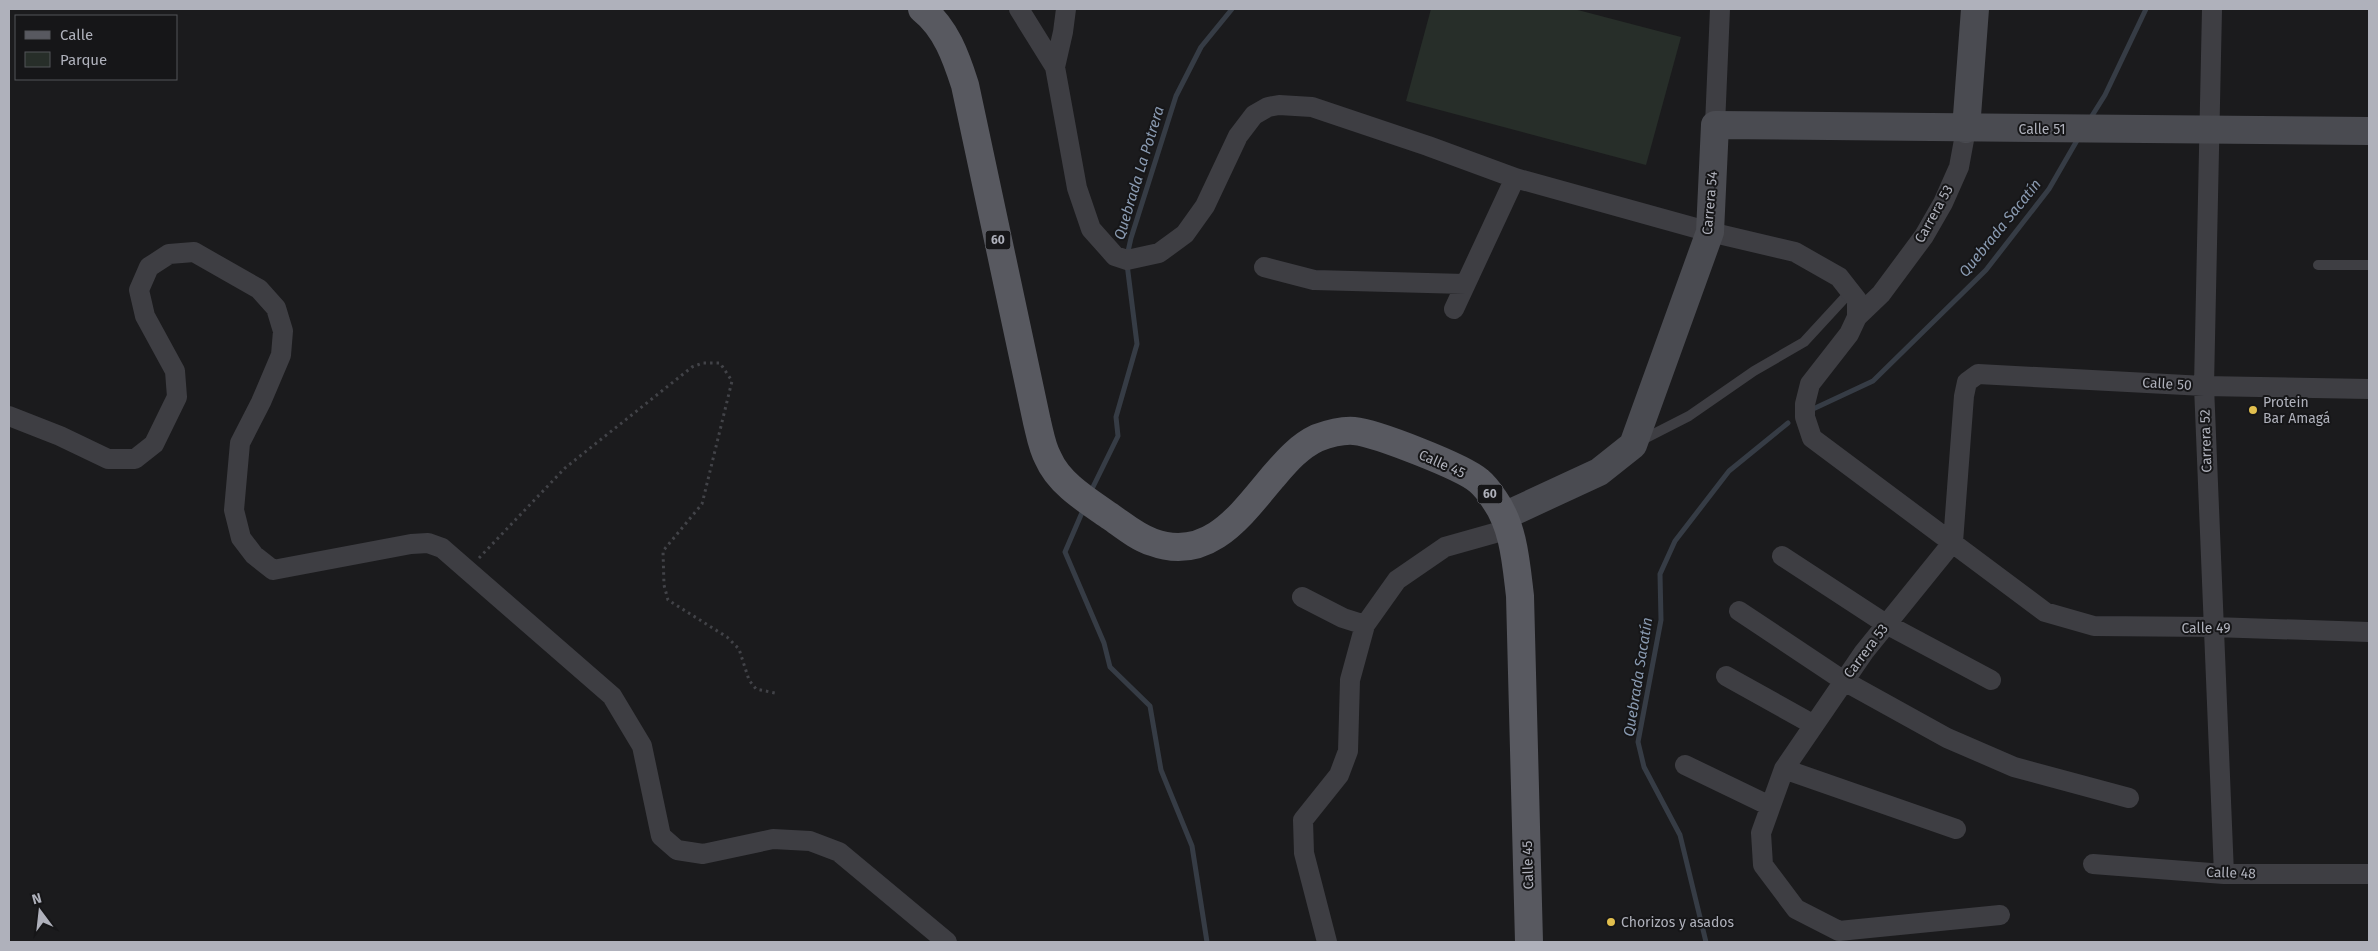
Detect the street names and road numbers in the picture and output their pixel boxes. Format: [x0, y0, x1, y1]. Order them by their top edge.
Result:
street label: Calle 51 [2018, 121, 2066, 138]
street label: Carrera 54 [1699, 170, 1721, 236]
street label: Carrera 53 [1911, 182, 1957, 246]
road number: 60 [986, 230, 1010, 250]
street label: Calle 50 [2142, 374, 2192, 394]
street label: Carrera 52 [2196, 409, 2216, 473]
street label: Calle 45 [1416, 446, 1468, 482]
road number: 60 [1478, 484, 1502, 504]
street label: Calle 49 [2181, 620, 2231, 637]
street label: Carrera 53 [1840, 621, 1892, 681]
street label: Calle 45 [1519, 840, 1537, 890]
street label: Calle 48 [2206, 864, 2256, 882]

